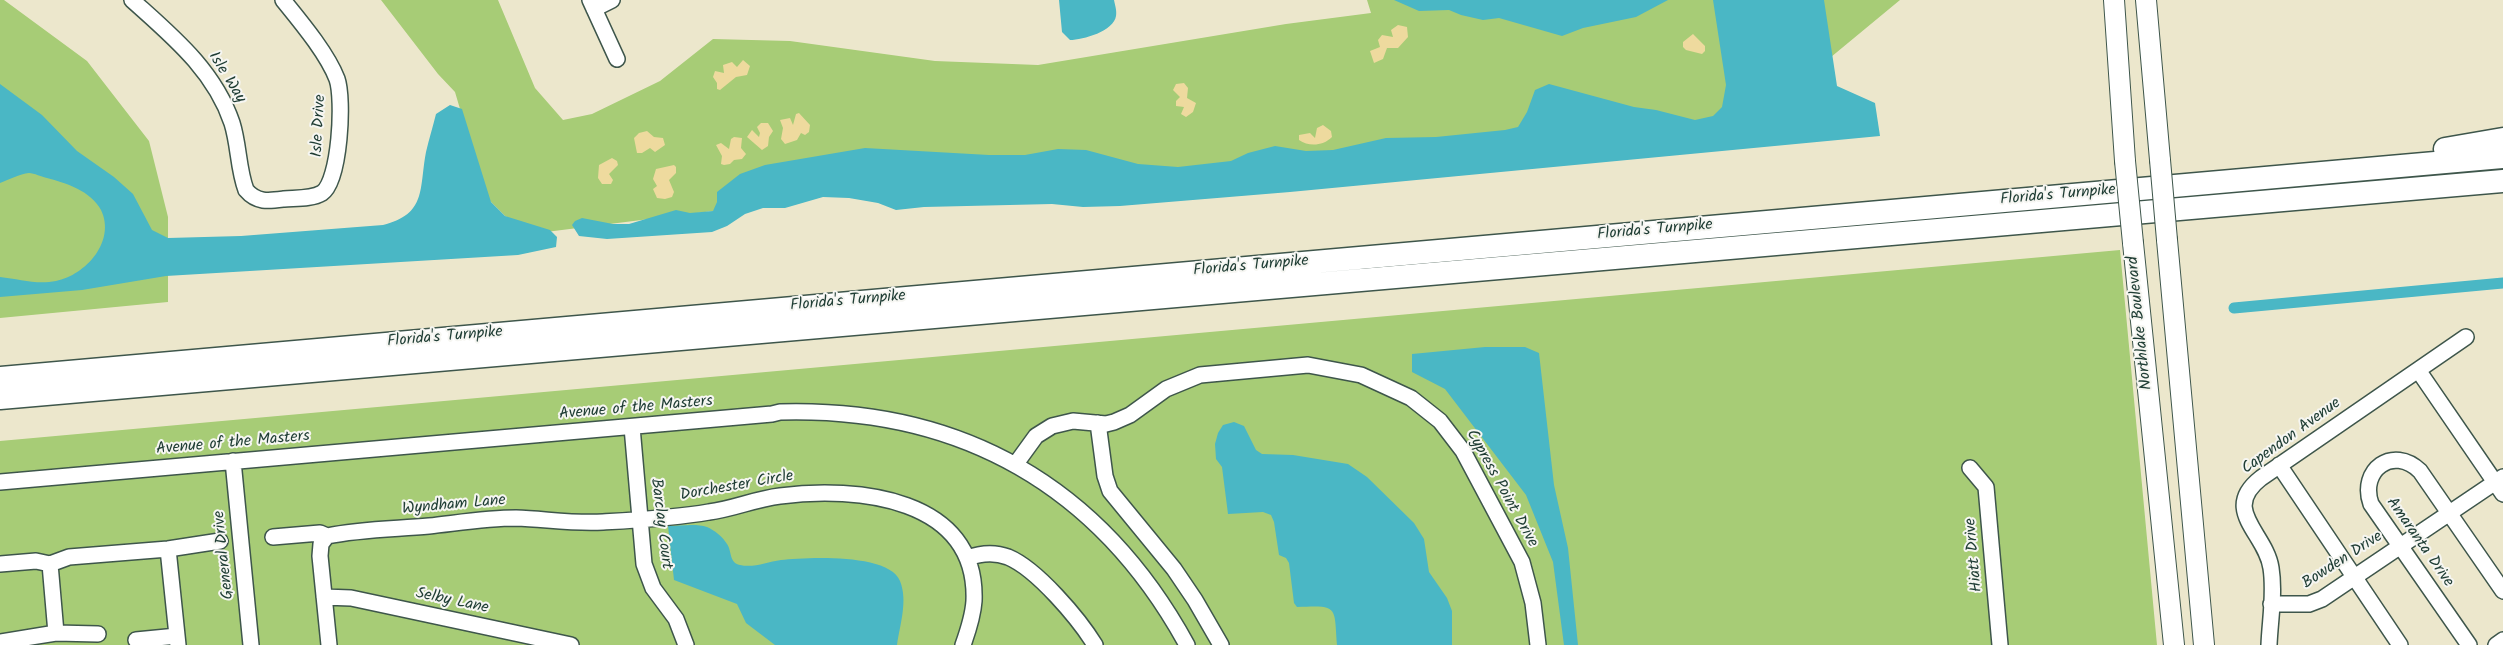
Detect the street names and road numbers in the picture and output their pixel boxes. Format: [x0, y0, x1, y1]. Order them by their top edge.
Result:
street label: Isle Way [203, 49, 249, 107]
street label: Isle Drive [309, 94, 331, 158]
street label: Florida's Turnpike [1999, 181, 2117, 211]
street label: Florida's Turnpike [1596, 216, 1714, 246]
street label: Florida's Turnpike [1192, 252, 1310, 282]
street label: Northlake Boulevard [2124, 255, 2158, 391]
street label: Florida's Turnpike [789, 287, 907, 317]
street label: Florida's Turnpike [386, 323, 504, 353]
street label: Avenue of the Masters [558, 393, 714, 425]
street label: Capendon Avenue [2239, 395, 2345, 479]
street label: Cypress Point Drive [1461, 427, 1541, 551]
street label: Avenue of the Masters [155, 428, 311, 460]
street label: Dorchester Circle [679, 468, 795, 506]
street label: Barclay Court [645, 477, 675, 571]
street label: Wyndham Lane [401, 492, 507, 520]
street label: Amaranta Drive [2381, 495, 2457, 591]
street label: General Drive [211, 510, 239, 600]
street label: Hiatt Drive [1962, 517, 1988, 593]
street label: Bowden Drive [2299, 528, 2387, 594]
street label: Selby Lane [414, 585, 490, 619]

